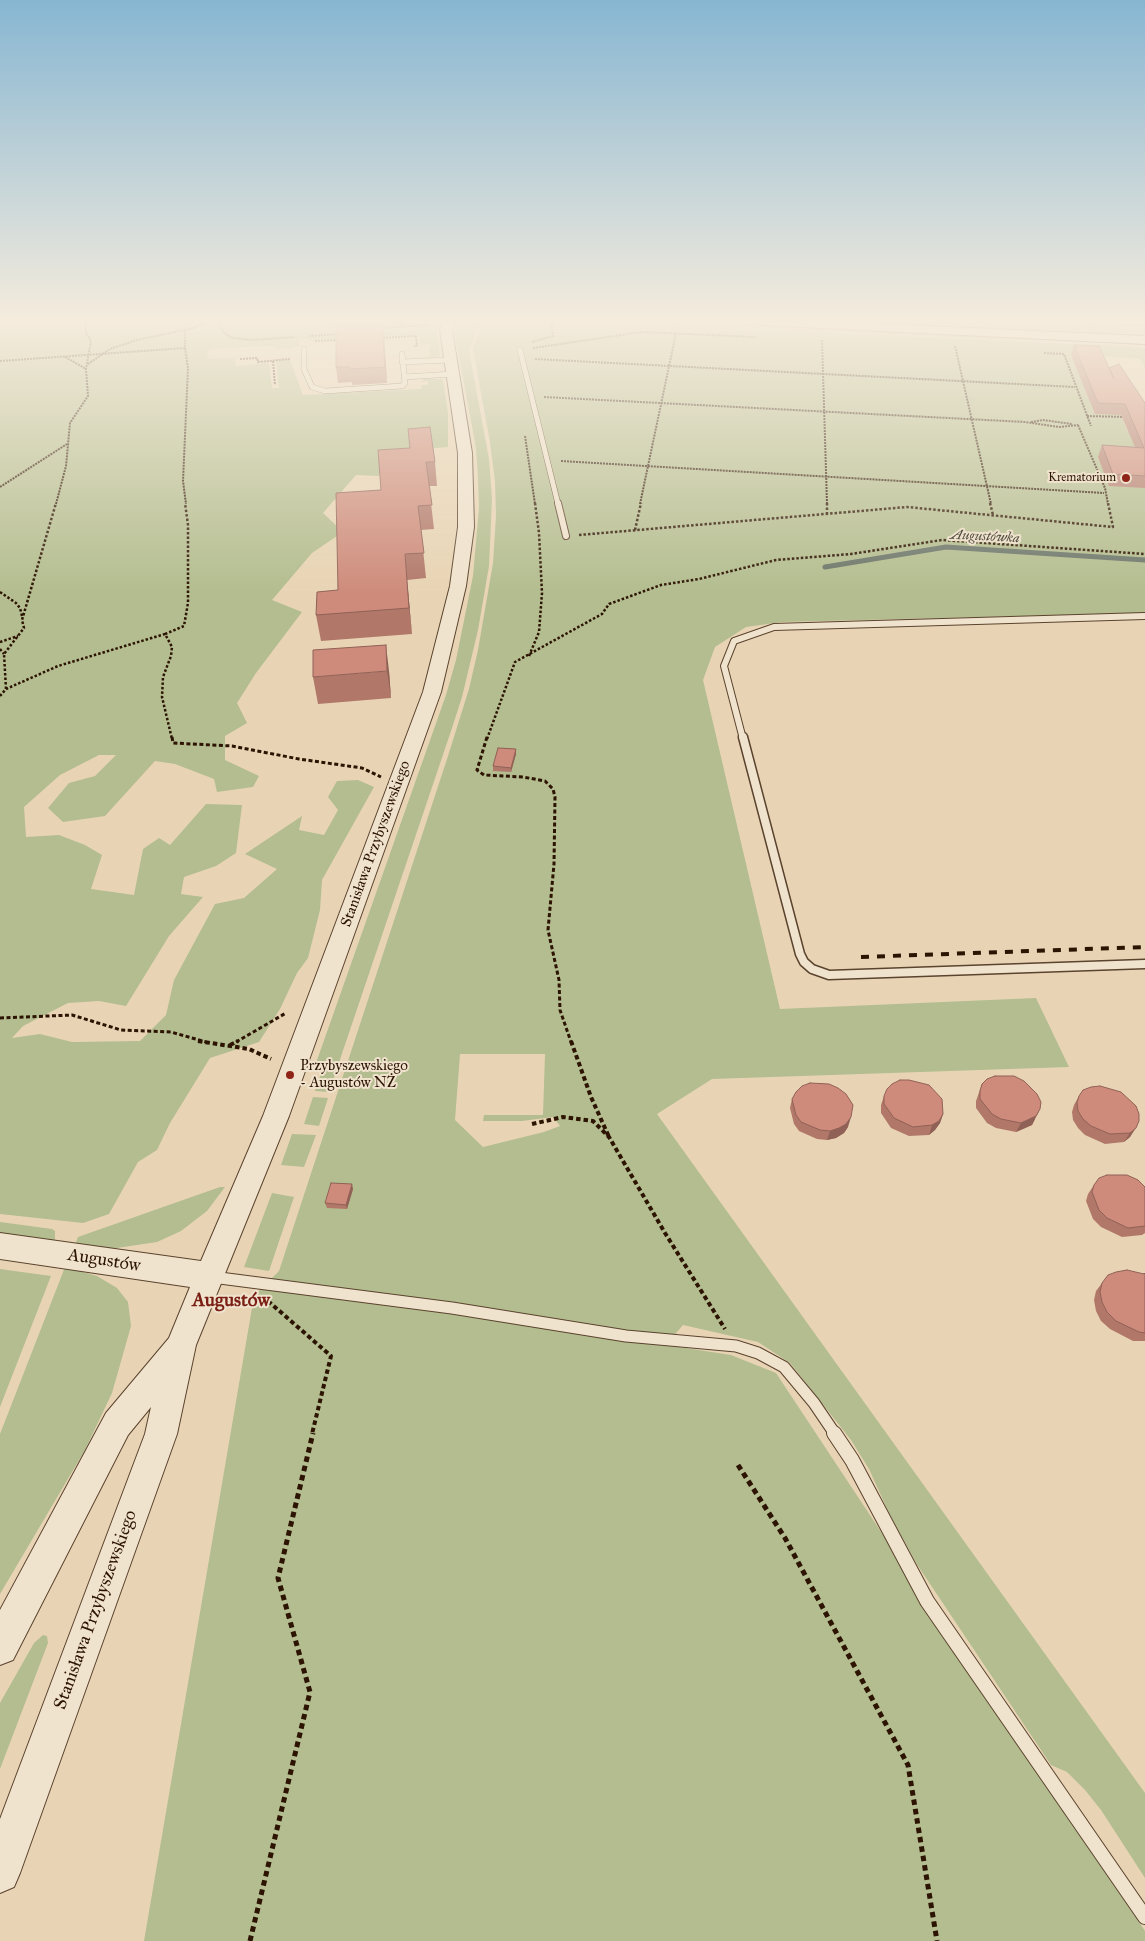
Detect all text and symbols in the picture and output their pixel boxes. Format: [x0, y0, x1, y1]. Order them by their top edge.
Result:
place label: Krematorium [1048, 471, 1116, 485]
marker: Krematorium [1120, 472, 1132, 484]
water label: Augustówka [950, 527, 1020, 547]
street label: Stanisława Przybyszewskiego [338, 758, 414, 930]
place label: Przybyszewskiego - Augustów NŻ [300, 1057, 408, 1092]
marker: Przybyszewskiego - Augustów NŻ [284, 1069, 296, 1081]
street label: Augustów [66, 1245, 142, 1277]
district label: Augustów [192, 1290, 270, 1312]
street label: Stanisława Przybyszewskiego [50, 1507, 142, 1713]

